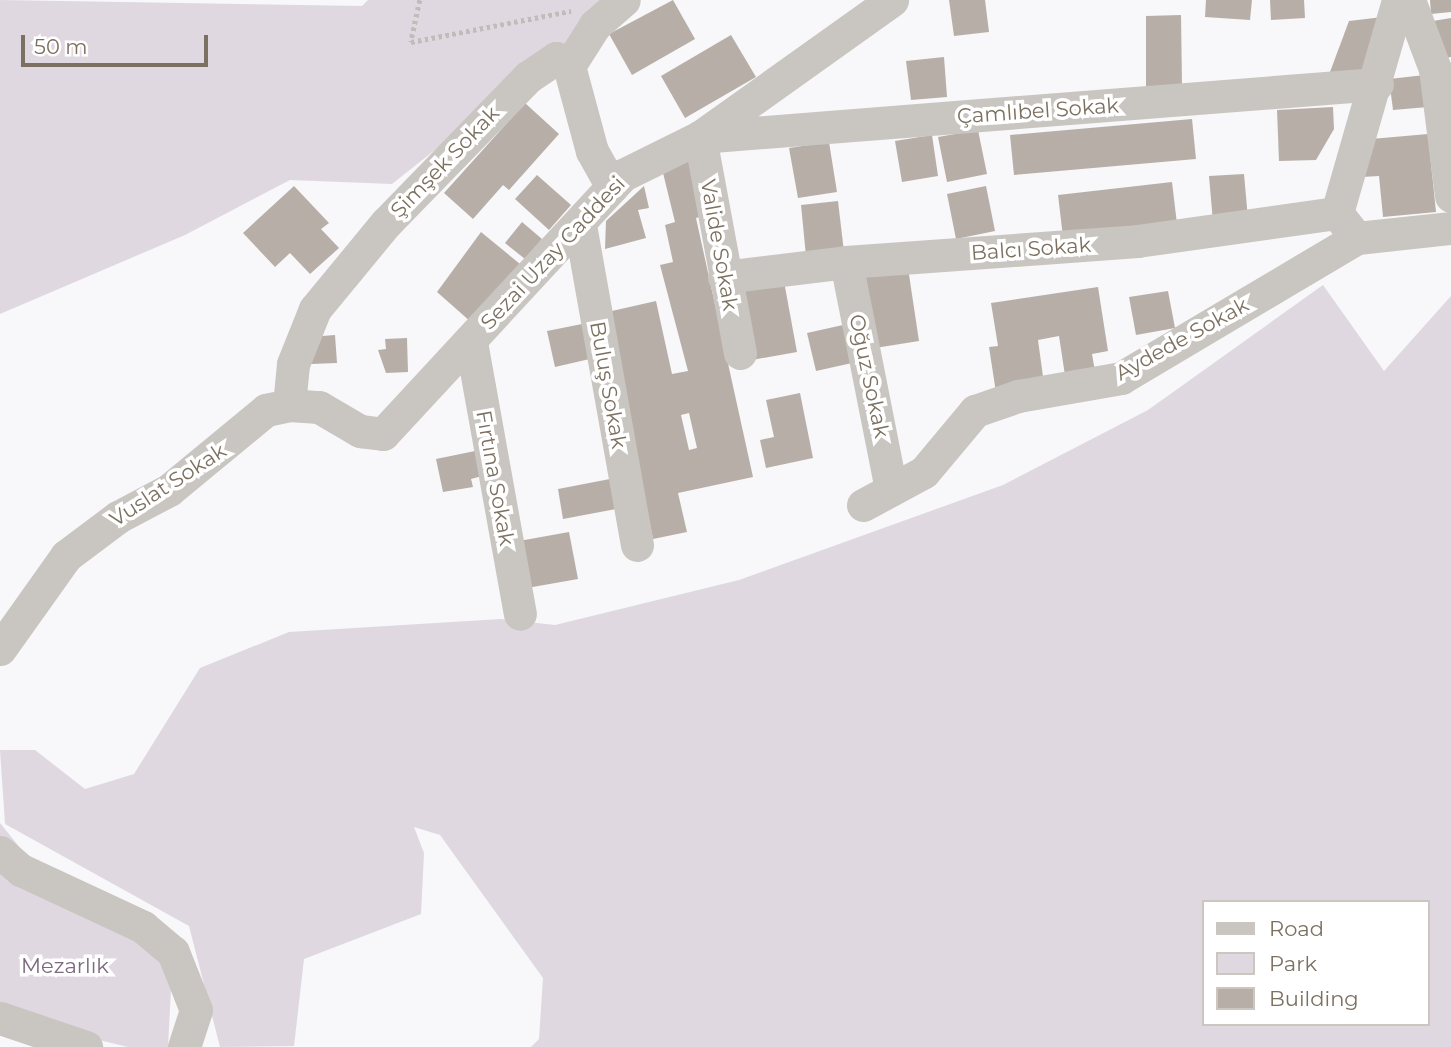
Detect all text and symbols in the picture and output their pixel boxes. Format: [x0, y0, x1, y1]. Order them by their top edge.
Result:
scale bar [24, 21, 212, 65]
text: 50 m [34, 34, 88, 59]
street label: Çamlıbel Sokak [956, 93, 1120, 129]
street label: Şimşek Sokak [385, 101, 505, 223]
street label: Sezai Uzay Caddesi [476, 171, 630, 335]
street label: Valide Sokak [695, 177, 743, 313]
street label: Balcı Sokak [970, 232, 1092, 266]
street label: Aydede Sokak [1111, 292, 1253, 386]
street label: Oğuz Sokak [844, 312, 894, 440]
street label: Buluş Sokak [584, 319, 632, 451]
street label: Fırtına Sokak [471, 408, 519, 548]
street label: Vuslat Sokak [105, 438, 231, 532]
legend [1202, 900, 1430, 1026]
text: Road [1269, 916, 1324, 941]
text: Park [1269, 951, 1317, 976]
park label: Mezarlık [21, 953, 109, 979]
text: Building [1269, 986, 1359, 1011]

